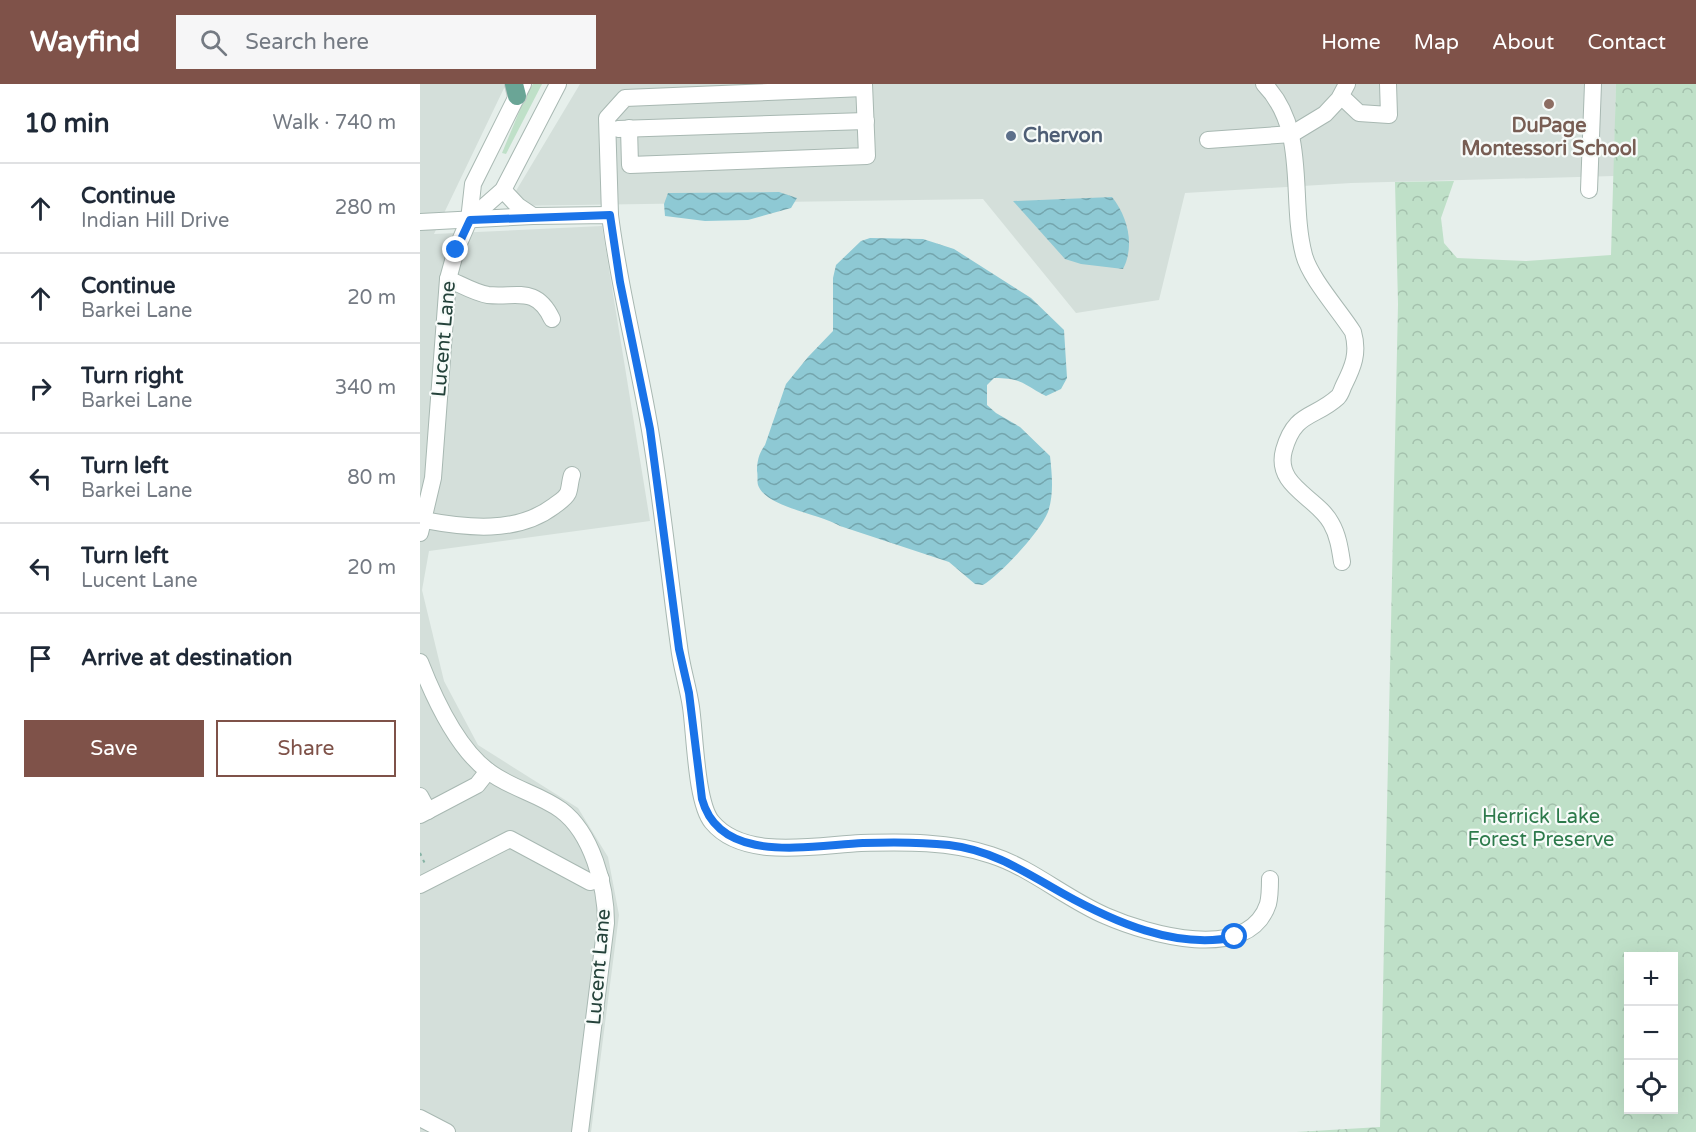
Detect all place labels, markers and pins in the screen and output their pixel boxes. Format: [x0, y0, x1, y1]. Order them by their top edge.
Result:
marker: DuPage Montessori School [1542, 97, 1556, 111]
place label: DuPage Montessori School [1461, 114, 1637, 161]
place label: Chervon [1023, 124, 1103, 148]
marker: Chervon [1004, 129, 1018, 143]

